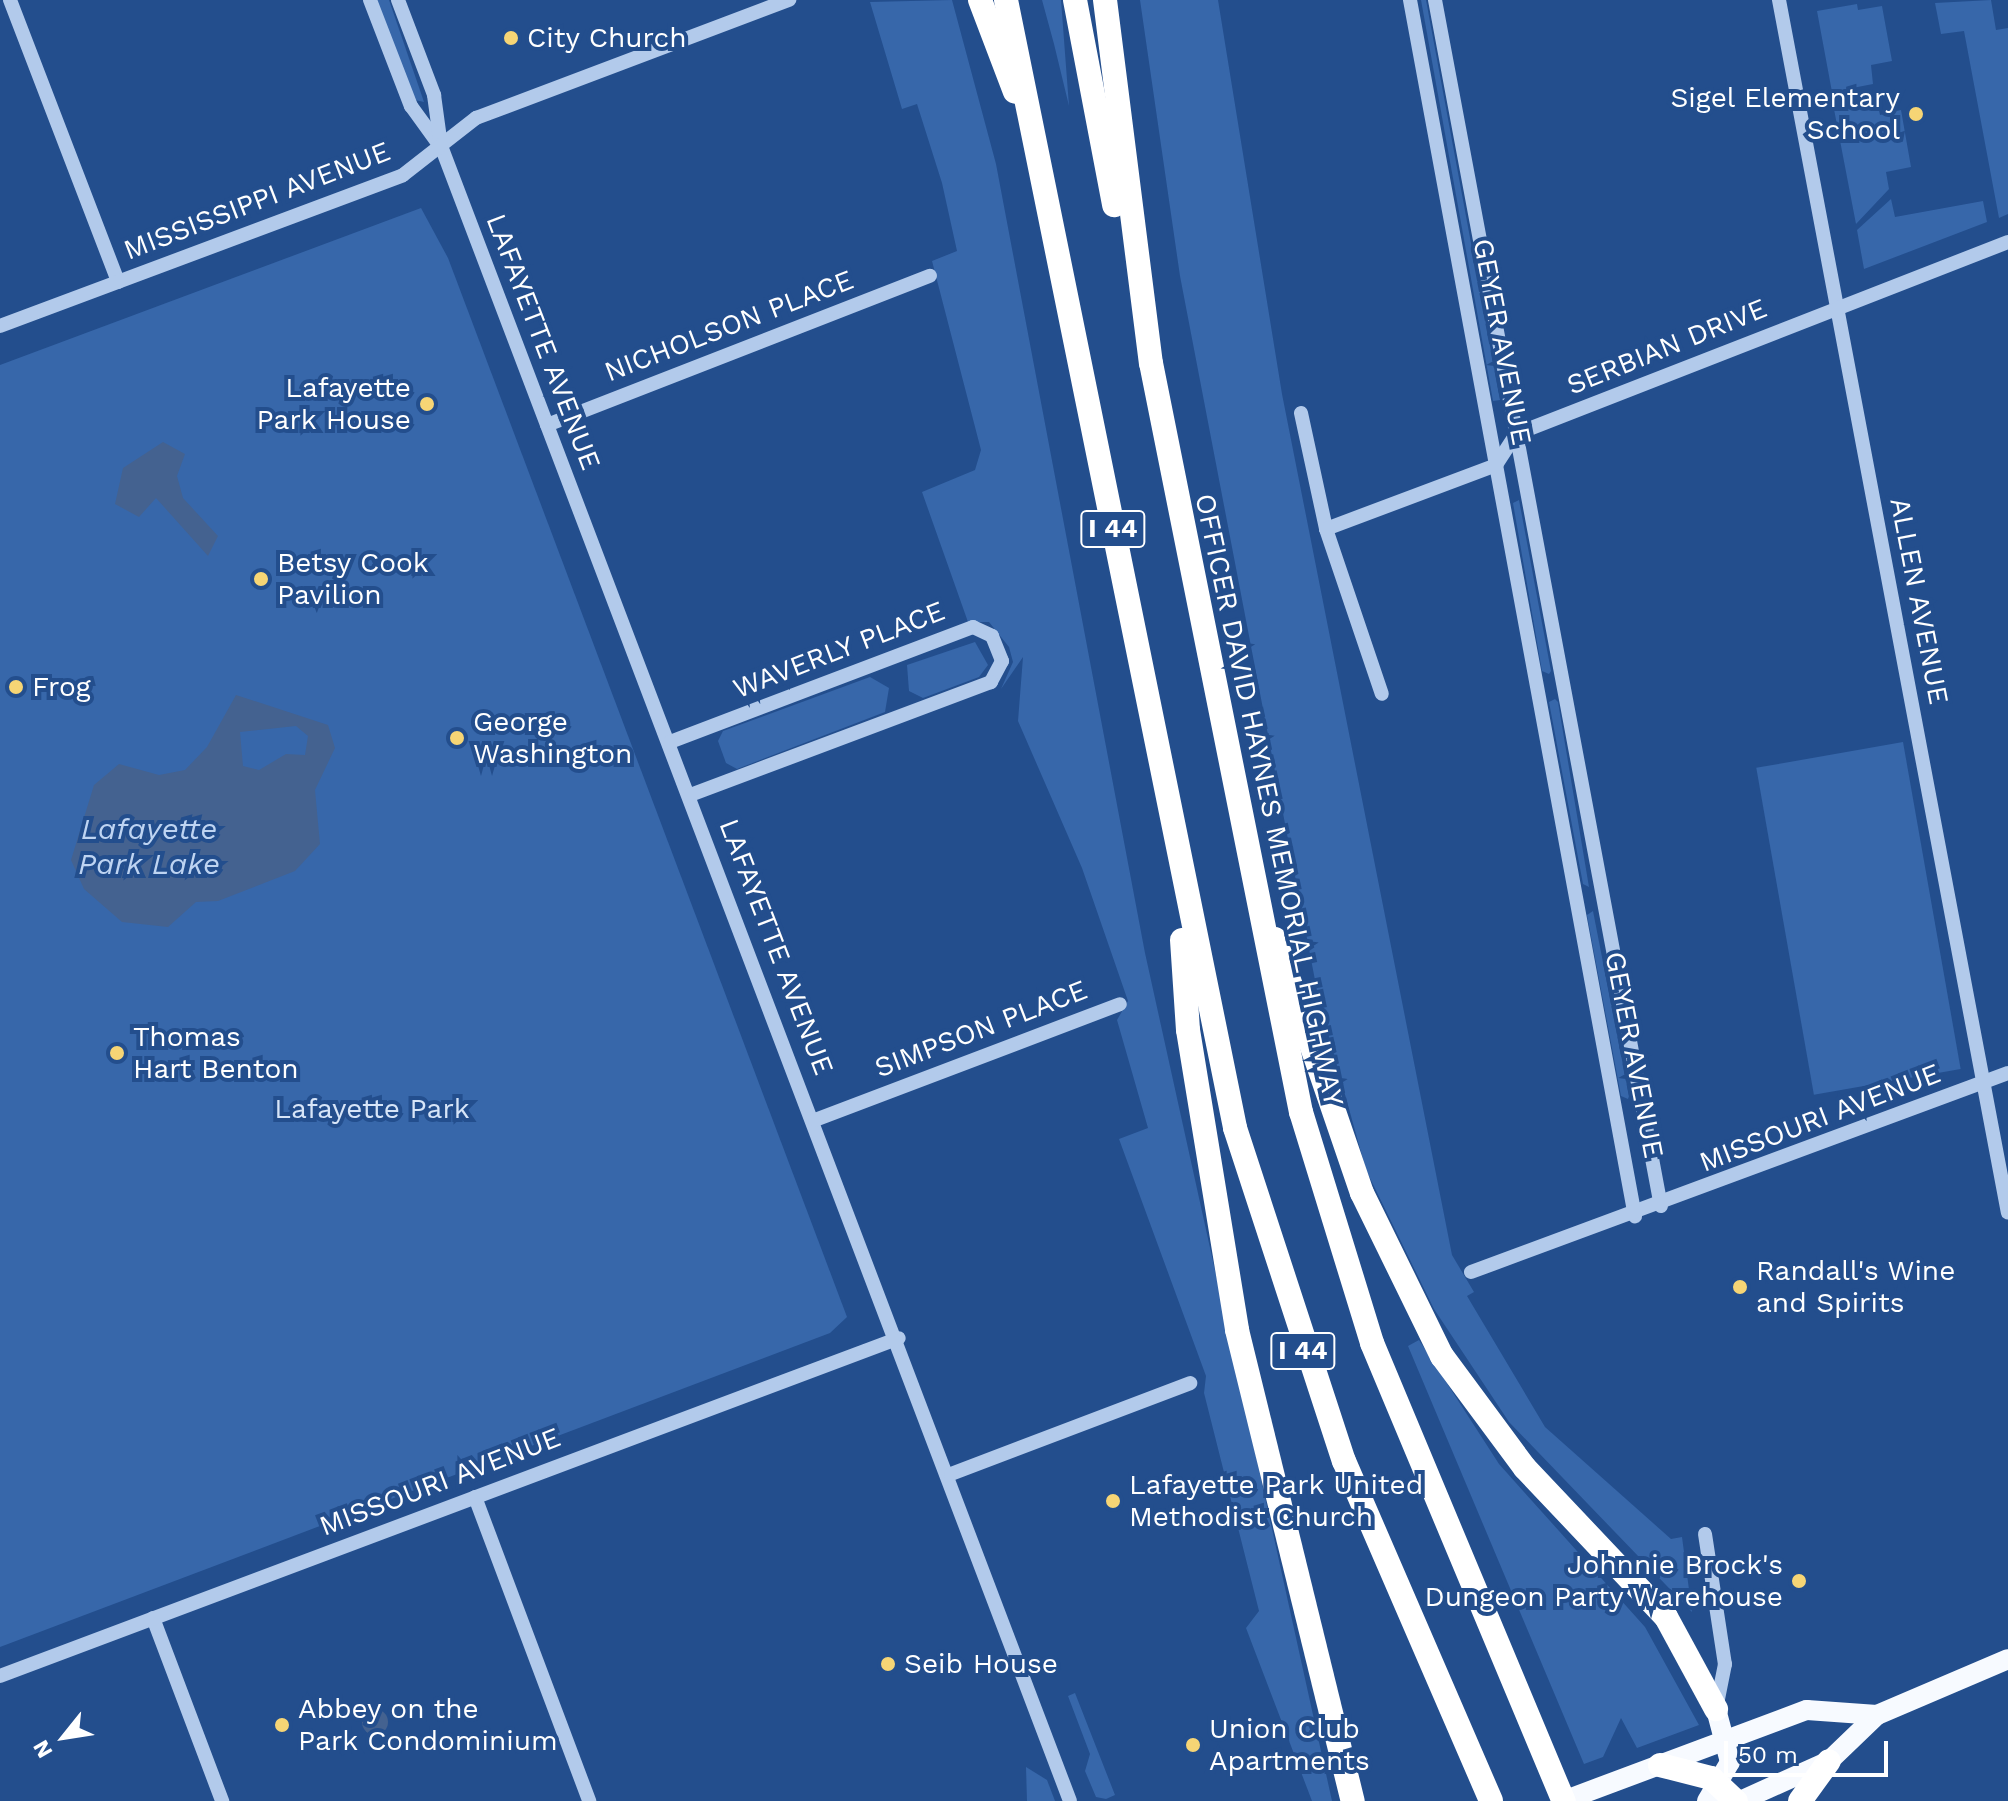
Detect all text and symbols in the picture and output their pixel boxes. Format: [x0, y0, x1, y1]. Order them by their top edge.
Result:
place label: City Church [527, 21, 687, 55]
marker: City Church [502, 29, 520, 47]
place label: Sigel Elementary School [1670, 81, 1900, 147]
marker: Sigel Elementary School [1907, 105, 1925, 123]
street label: MISSISSIPPI AVENUE [119, 134, 395, 268]
street label: LAFAYETTE AVENUE [478, 209, 608, 475]
street label: GEYER AVENUE [1465, 235, 1539, 449]
street label: NICHOLSON PLACE [600, 263, 858, 389]
street label: SERBIAN DRIVE [1562, 292, 1772, 402]
place label: Lafayette Park House [256, 371, 411, 437]
marker: Lafayette Park House [418, 395, 436, 413]
street label: OFFICER DAVID HAYNES MEMORIAL HIGHWAY [1187, 490, 1351, 1110]
street label: ALLEN AVENUE [1882, 494, 1956, 708]
road number: I 44 [1079, 507, 1147, 551]
place label: Betsy Cook Pavilion [277, 546, 429, 612]
marker: Betsy Cook Pavilion [252, 570, 270, 588]
street label: WAVERLY PLACE [728, 594, 950, 706]
place label: Frog [32, 670, 91, 704]
marker: Frog [7, 678, 25, 696]
place label: George Washington [473, 705, 632, 771]
marker: George Washington [448, 729, 466, 747]
water label: Lafayette Park Lake [78, 811, 220, 882]
street label: LAFAYETTE AVENUE [711, 814, 841, 1080]
street label: GEYER AVENUE [1597, 948, 1671, 1162]
street label: SIMPSON PLACE [870, 973, 1092, 1085]
place label: Thomas Hart Benton [133, 1020, 299, 1086]
marker: Thomas Hart Benton [108, 1044, 126, 1062]
street label: MISSOURI AVENUE [1694, 1056, 1946, 1180]
park label: Lafayette Park [274, 1092, 470, 1126]
place label: Randall's Wine and Spirits [1756, 1254, 1956, 1320]
marker: Randall's Wine and Spirits [1731, 1278, 1749, 1296]
road number: I 44 [1269, 1329, 1337, 1373]
street label: MISSOURI AVENUE [314, 1420, 566, 1544]
place label: Lafayette Park United Methodist Church [1129, 1468, 1424, 1534]
marker: Lafayette Park United Methodist Church [1104, 1492, 1122, 1510]
place label: Johnnie Brock's Dungeon Party Warehouse [1423, 1548, 1783, 1614]
marker: Johnnie Brock's Dungeon Party Warehouse [1790, 1572, 1808, 1590]
place label: Seib House [904, 1647, 1058, 1681]
marker: Seib House [879, 1655, 897, 1673]
place label: Abbey on the Park Condominium [298, 1692, 558, 1758]
north arrow [24, 1697, 104, 1777]
place label: Union Club Apartments [1209, 1712, 1370, 1778]
marker: Abbey on the Park Condominium [273, 1716, 291, 1734]
scale bar [1728, 1725, 1892, 1775]
text: N [28, 1736, 58, 1763]
marker: Union Club Apartments [1184, 1736, 1202, 1754]
text: 50 m [1738, 1741, 1798, 1769]

